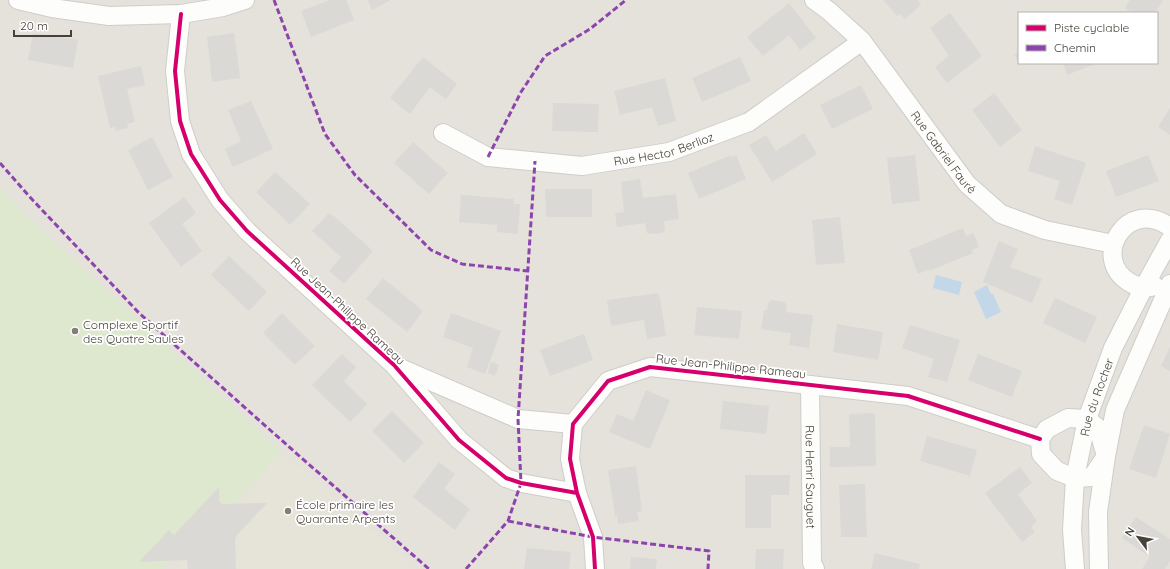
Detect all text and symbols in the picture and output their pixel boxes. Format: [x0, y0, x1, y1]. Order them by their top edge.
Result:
scale bar [14, 12, 71, 38]
legend [1018, 12, 1158, 64]
text: 20 m [20, 18, 48, 33]
text: Piste cyclable [1054, 20, 1130, 35]
text: Chemin [1054, 40, 1096, 55]
street label: Rue Gabriel Fauré [908, 107, 980, 197]
street label: Rue Hector Berlioz [612, 128, 716, 168]
street label: Rue Jean-Philippe Rameau [288, 254, 408, 368]
place label: Complexe Sportif des Quatre Saules [83, 317, 184, 346]
marker: Complexe Sportif des Quatre Saules [70, 326, 80, 336]
street label: Rue Jean-Philippe Rameau [655, 351, 807, 381]
street label: Rue du Rocher [1076, 355, 1116, 438]
street label: Rue Henri Sauguet [803, 425, 819, 529]
place label: École primaire les Quarante Arpents [296, 497, 396, 526]
marker: École primaire les Quarante Arpents [283, 506, 293, 516]
north arrow [1118, 517, 1158, 557]
text: N [1121, 525, 1138, 539]

